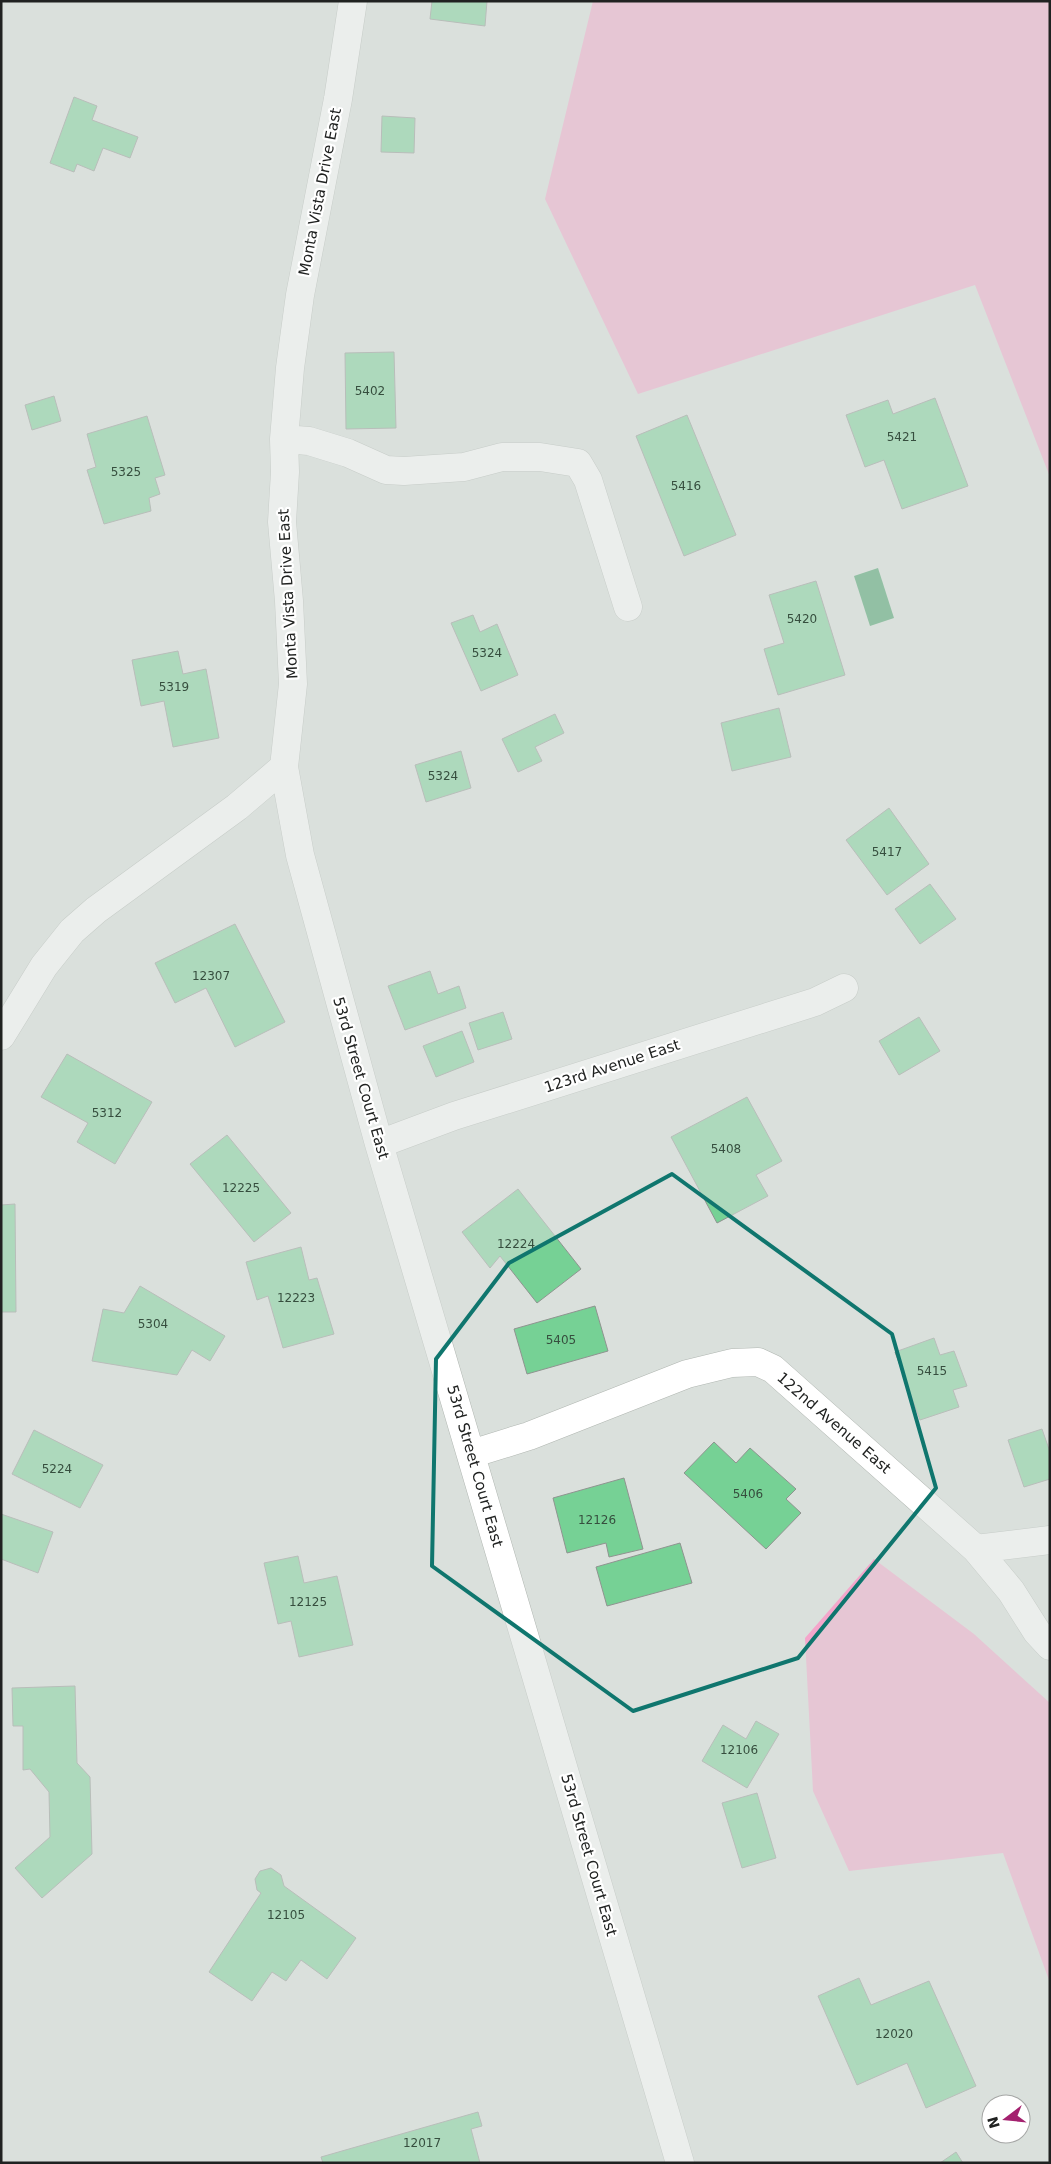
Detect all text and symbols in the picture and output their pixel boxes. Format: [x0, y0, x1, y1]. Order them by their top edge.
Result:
street label: Monta Vista Drive East [295, 107, 345, 277]
house number: 5402 [355, 384, 385, 398]
house number: 5421 [887, 430, 917, 444]
house number: 5325 [111, 465, 141, 479]
house number: 5416 [671, 479, 701, 493]
street label: Monta Vista Drive East [275, 508, 301, 680]
house number: 5420 [787, 612, 817, 626]
house number: 5324 [472, 646, 502, 660]
house number: 5319 [159, 680, 189, 694]
house number: 5324 [428, 769, 458, 783]
house number: 5417 [872, 845, 902, 859]
house number: 12307 [192, 969, 230, 983]
street label: 53rd Street Court East [329, 995, 393, 1161]
street label: 123rd Avenue East [542, 1036, 682, 1096]
house number: 5312 [92, 1106, 122, 1120]
house number: 5408 [711, 1142, 741, 1156]
house number: 12225 [222, 1181, 260, 1195]
house number: 12224 [497, 1237, 535, 1251]
house number: 12223 [277, 1291, 315, 1305]
house number: 5304 [138, 1317, 168, 1331]
house number: 5405 [546, 1333, 576, 1347]
house number: 5415 [917, 1364, 947, 1378]
street label: 122nd Avenue East [773, 1369, 895, 1478]
street label: 53rd Street Court East [443, 1383, 507, 1549]
house number: 5224 [42, 1462, 72, 1476]
house number: 5406 [733, 1487, 763, 1501]
house number: 12126 [578, 1513, 616, 1527]
house number: 12125 [289, 1595, 327, 1609]
house number: 12106 [720, 1743, 758, 1757]
street label: 53rd Street Court East [557, 1772, 621, 1938]
house number: 12105 [267, 1908, 305, 1922]
house number: 12020 [875, 2027, 913, 2041]
north arrow [981, 2094, 1031, 2144]
text: N [984, 2115, 1003, 2130]
house number: 12017 [403, 2136, 441, 2150]

